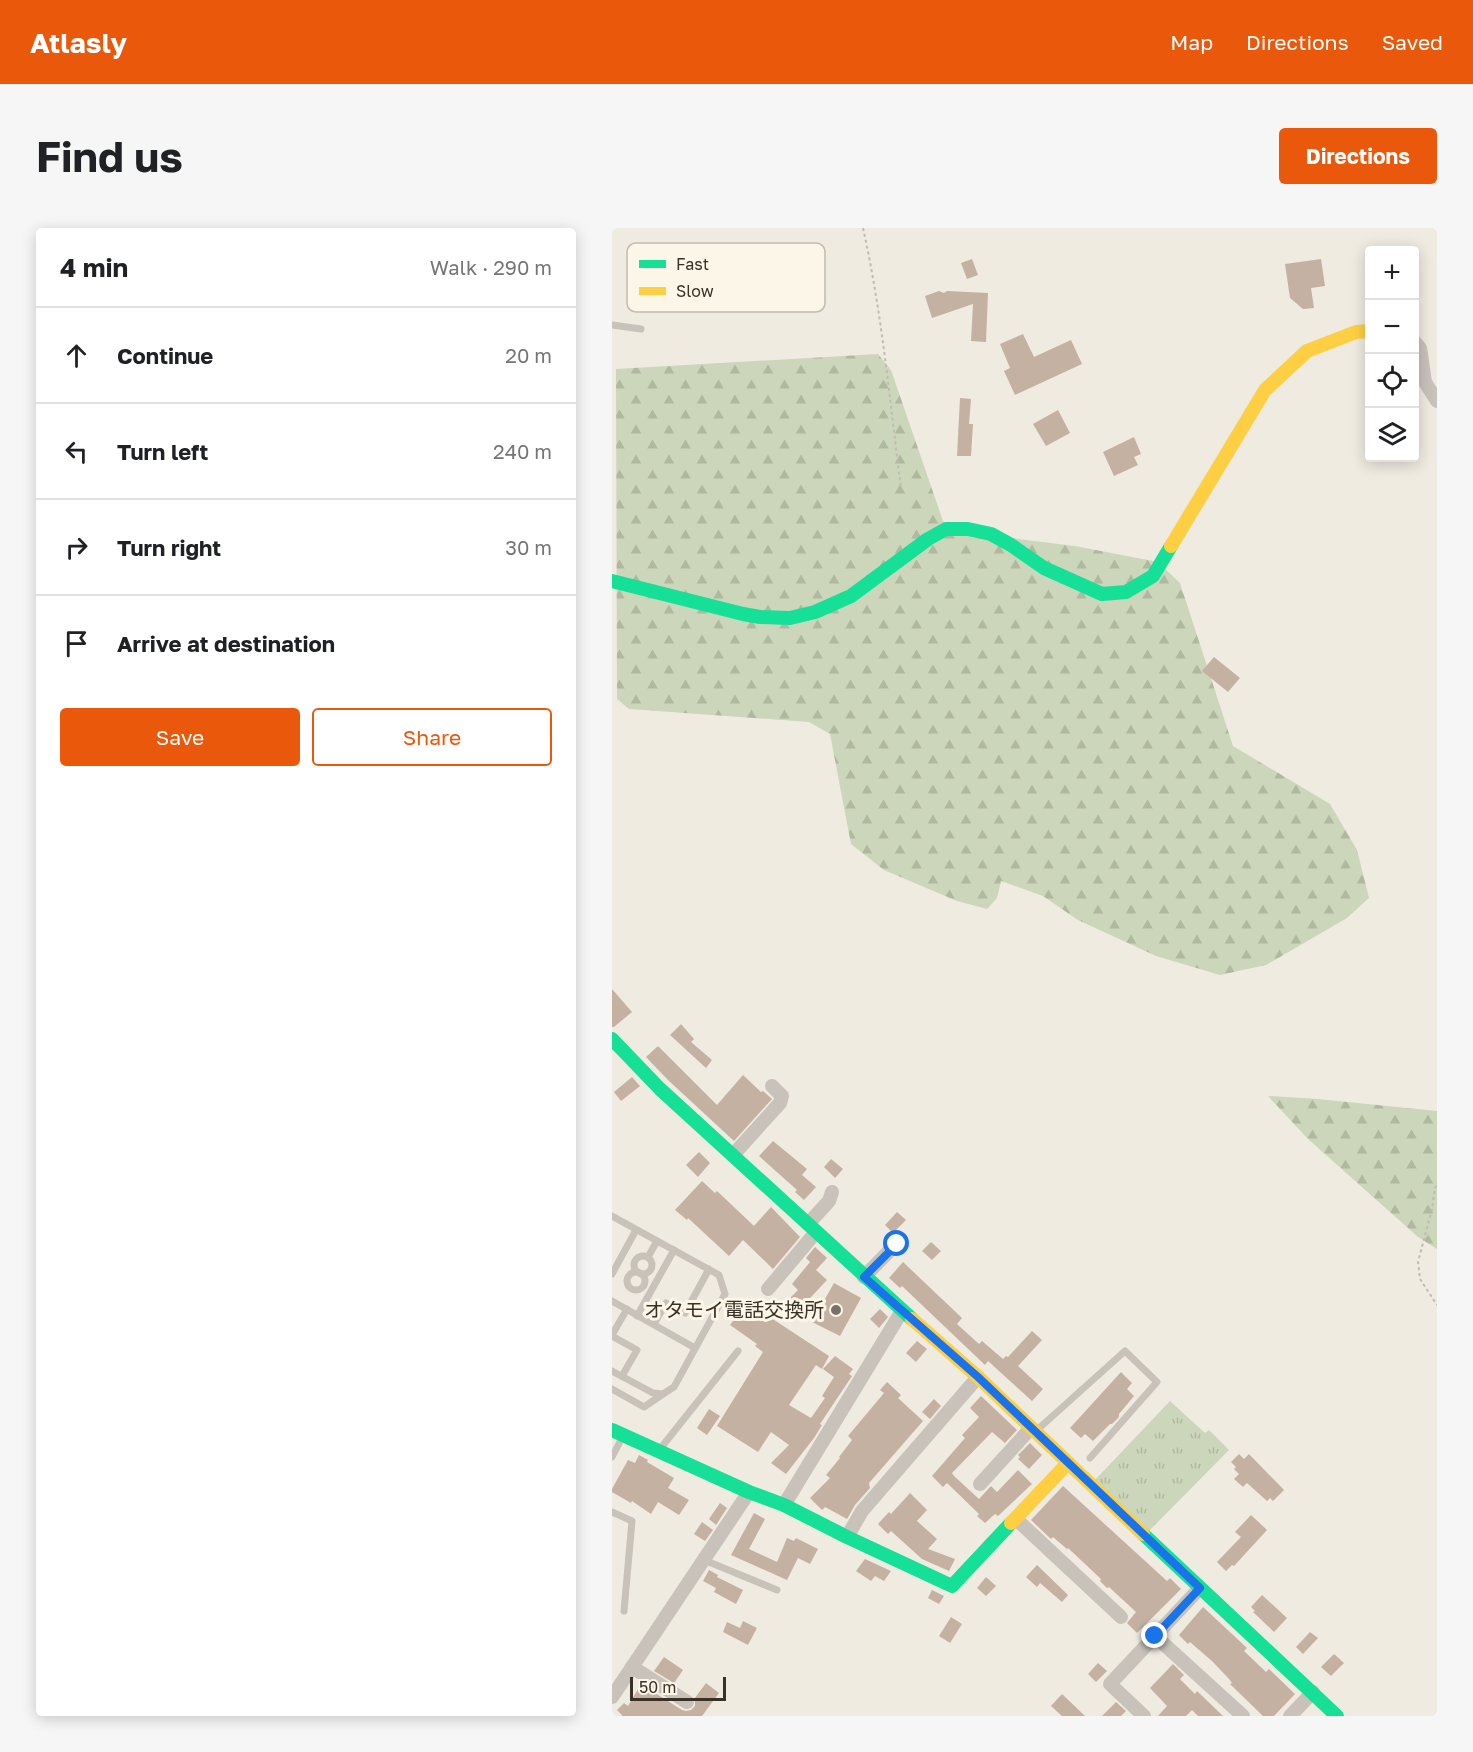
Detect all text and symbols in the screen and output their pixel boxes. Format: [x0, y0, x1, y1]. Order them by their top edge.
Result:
text: Atlasly [30, 26, 127, 59]
text: Map [1170, 29, 1213, 55]
text: Directions [1246, 29, 1349, 55]
text: Saved [1382, 29, 1443, 55]
button: Directions [1279, 128, 1437, 184]
text: Find us [36, 131, 183, 181]
legend [627, 243, 825, 312]
map controls [1365, 246, 1419, 462]
button: + [1365, 246, 1419, 300]
text: 4 min [60, 252, 128, 283]
text: Fast [676, 254, 709, 274]
text: Walk · 290 m [430, 255, 552, 279]
text: Slow [676, 281, 714, 301]
button: − [1365, 300, 1419, 354]
icon: ahead [60, 339, 93, 372]
text: Continue [117, 342, 213, 369]
text: 20 m [505, 343, 552, 367]
button: locate [1365, 354, 1419, 408]
button: layers [1365, 408, 1419, 462]
icon: left [60, 435, 93, 468]
text: Turn left [117, 438, 208, 465]
text: 240 m [493, 439, 552, 463]
icon: right [60, 531, 93, 564]
text: Turn right [117, 534, 221, 561]
text: 30 m [505, 535, 552, 559]
icon: arrive [60, 627, 93, 660]
text: Arrive at destination [117, 630, 335, 657]
button: Save [60, 708, 300, 766]
button: Share [312, 708, 552, 766]
route start [883, 1230, 909, 1256]
place label: オタモイ電話交換所 [644, 1297, 824, 1321]
marker: オタモイ電話交換所 [829, 1303, 843, 1317]
route end [1141, 1622, 1167, 1648]
scale bar [630, 1674, 726, 1702]
text: 50 m [639, 1677, 676, 1697]

